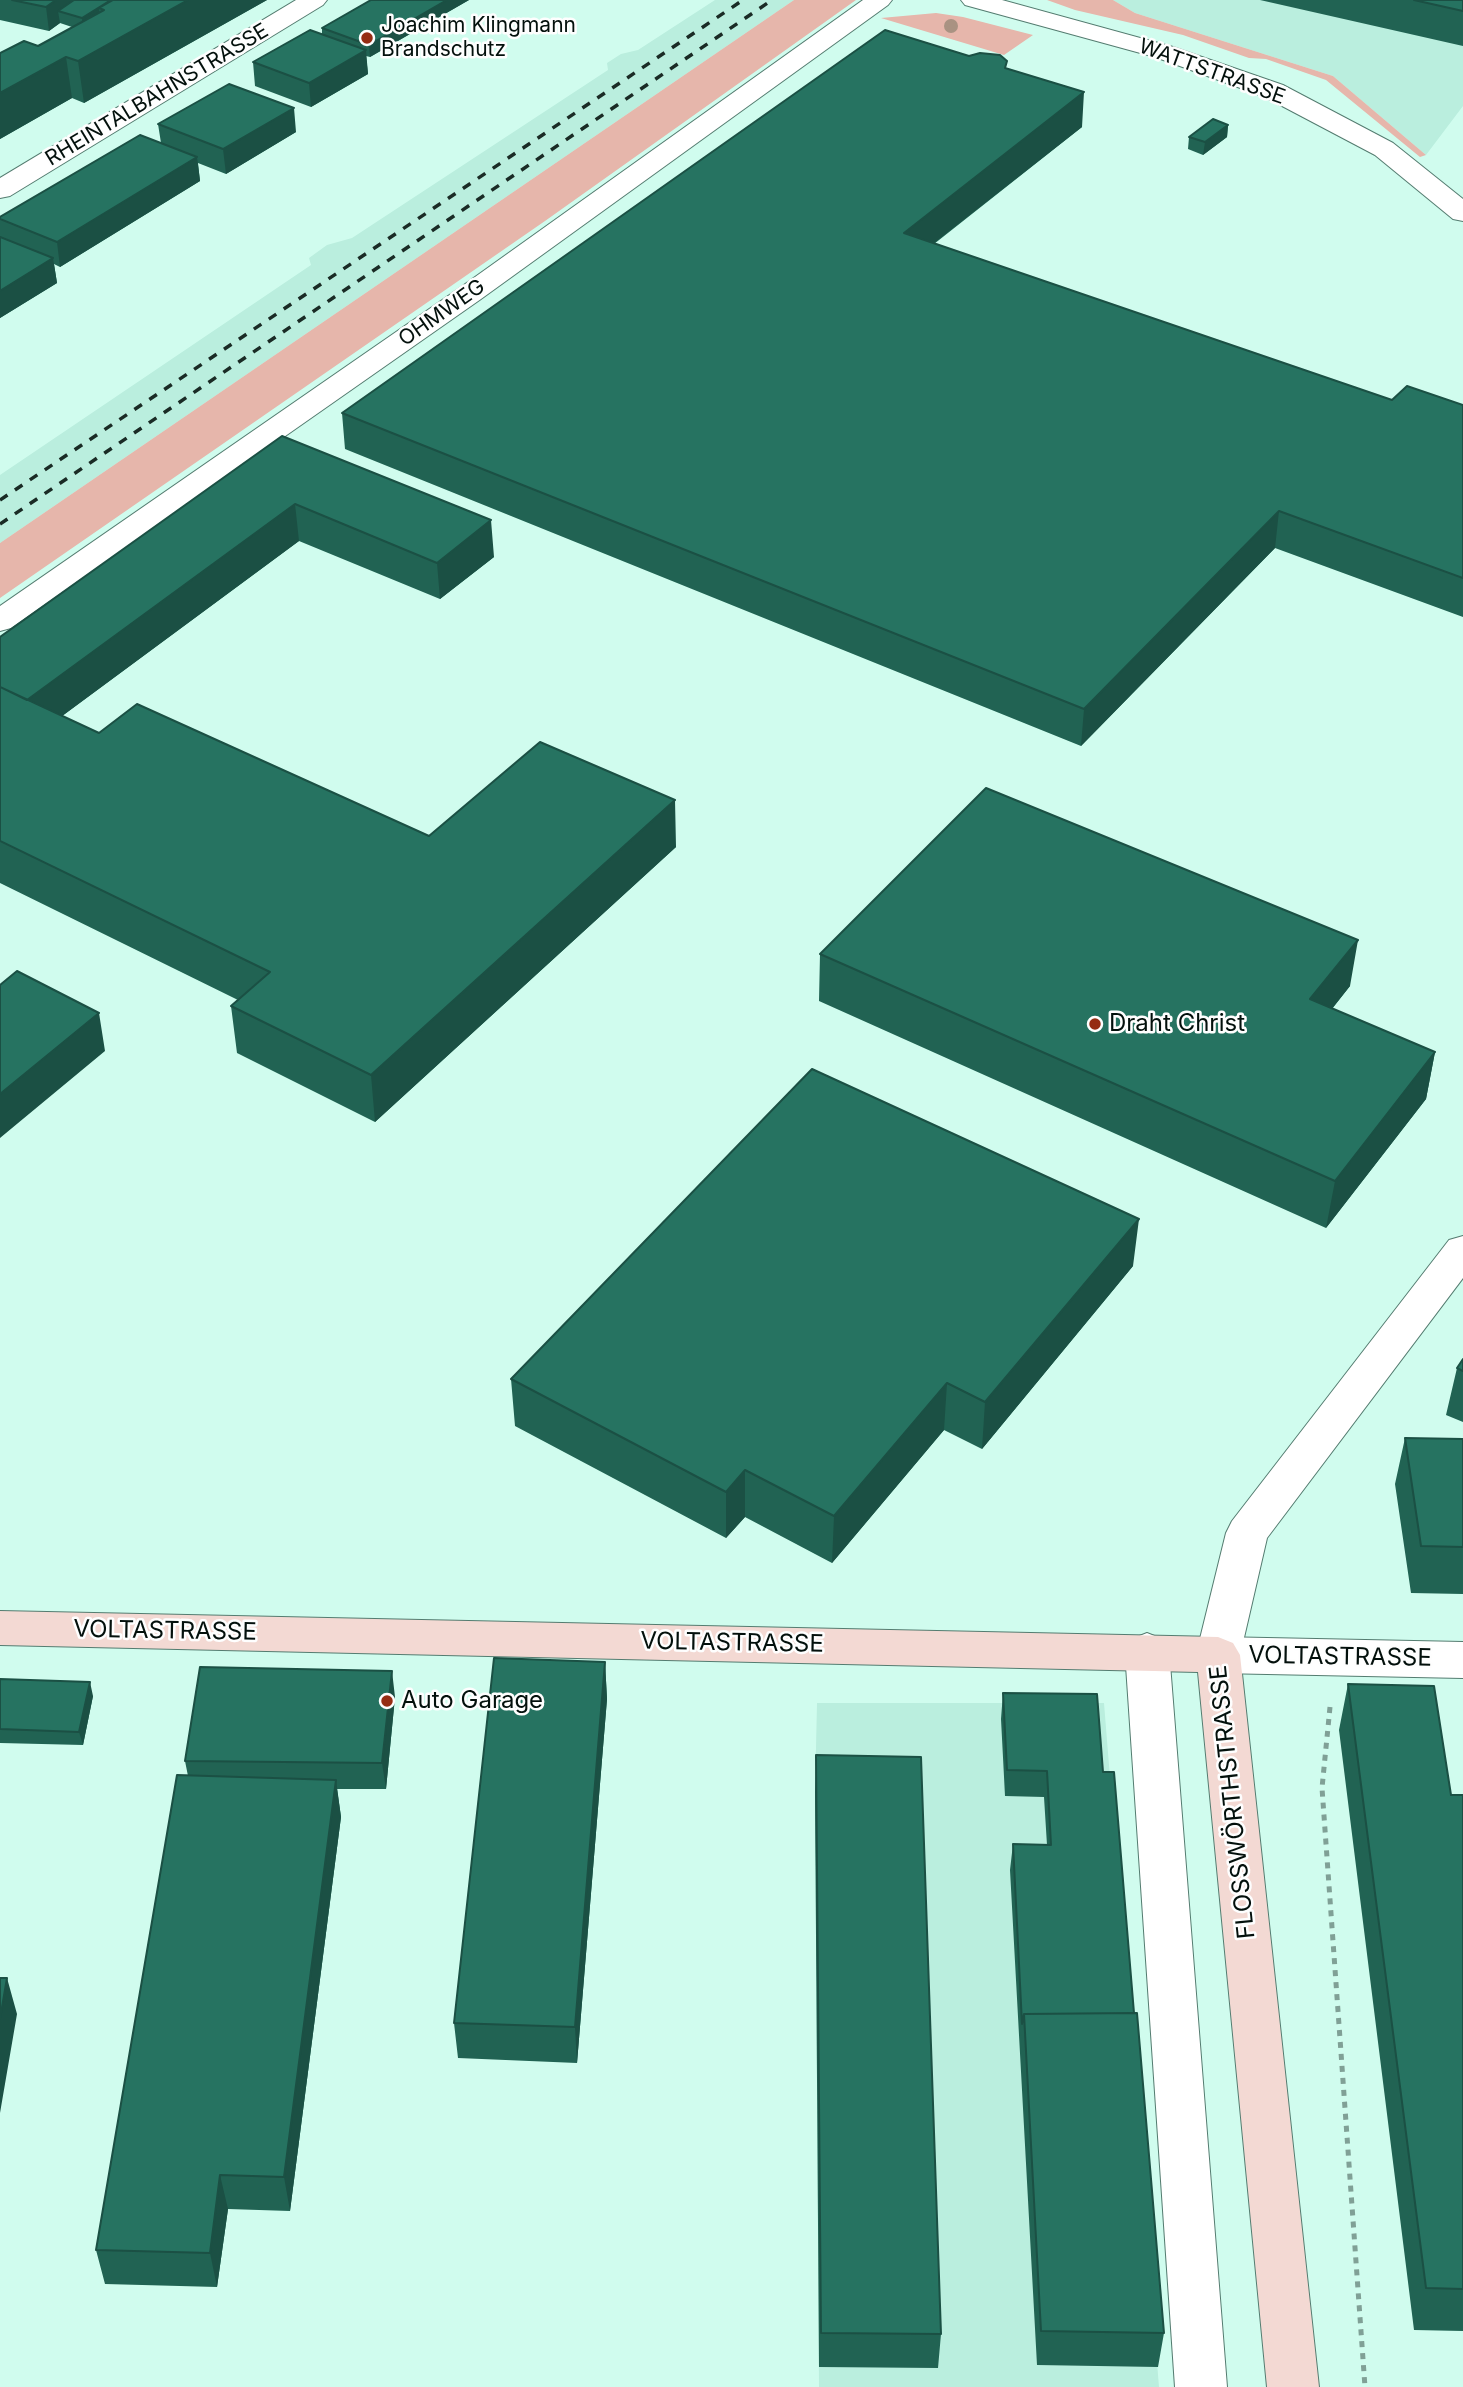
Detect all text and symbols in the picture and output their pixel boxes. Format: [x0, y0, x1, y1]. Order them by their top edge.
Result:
place label: Joachim Klingmann Brandschutz [381, 13, 576, 63]
street label: RHEINTALBAHNSTRASSE [41, 18, 273, 172]
marker: Joachim Klingmann Brandschutz [359, 30, 375, 46]
street label: WATTSTRASSE [1135, 34, 1289, 110]
street label: OHMWEG [394, 274, 490, 352]
place label: Draht Christ [1109, 1010, 1245, 1038]
marker: Draht Christ [1087, 1016, 1103, 1032]
street label: VOLTASTRASSE [73, 1615, 257, 1647]
street label: VOLTASTRASSE [640, 1627, 824, 1659]
street label: VOLTASTRASSE [1248, 1641, 1432, 1673]
street label: FLOSSWÖRTHSTRASSE [1204, 1664, 1262, 1940]
place label: Auto Garage [401, 1687, 543, 1715]
marker: Auto Garage [379, 1693, 395, 1709]

